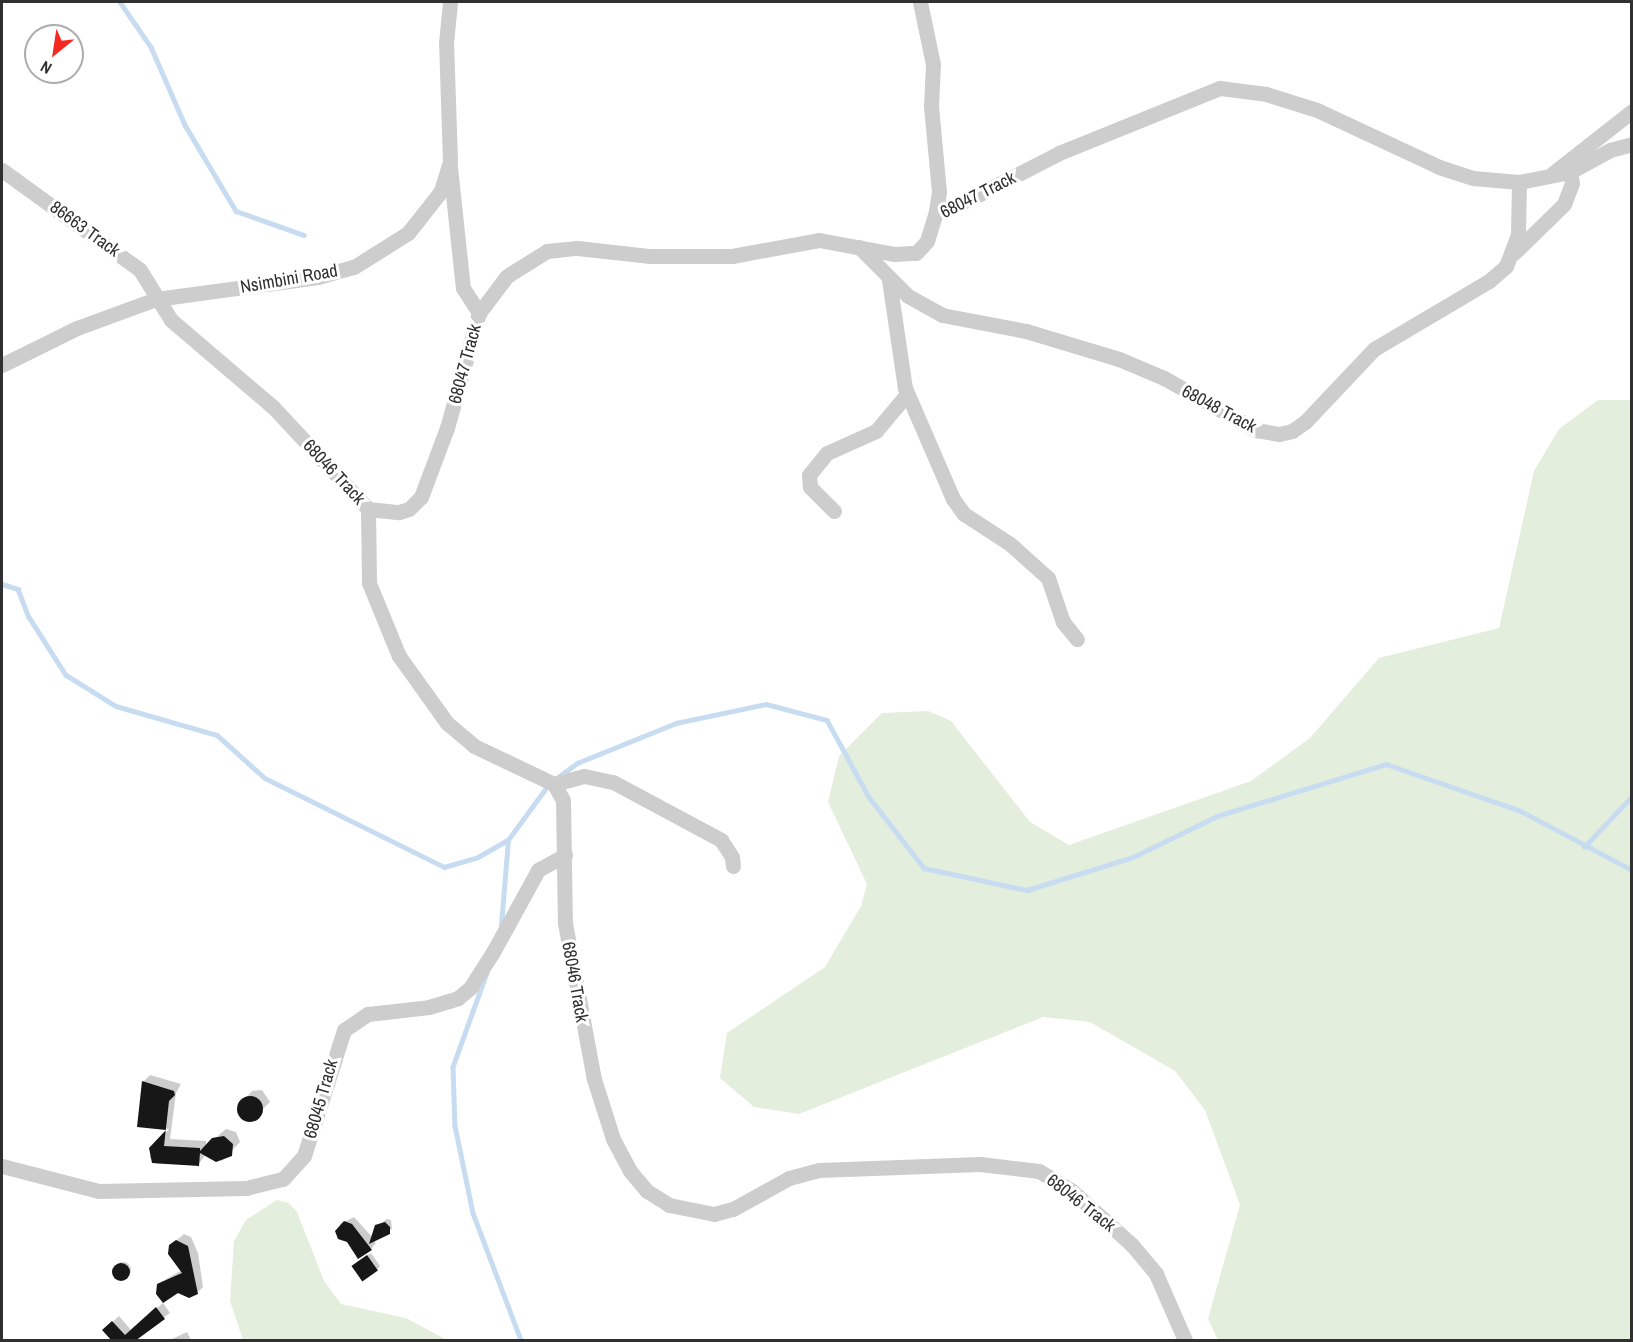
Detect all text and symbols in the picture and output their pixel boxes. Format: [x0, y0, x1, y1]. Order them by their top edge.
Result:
north arrow [24, 24, 84, 84]
text: N [36, 56, 56, 80]
street label: 68047 Track [937, 167, 1019, 223]
street label: 86663 Track [46, 196, 124, 262]
street label: Nsimbini Road [239, 260, 339, 298]
street label: 68047 Track [444, 322, 486, 406]
street label: 68048 Track [1178, 380, 1260, 438]
street label: 68046 Track [298, 435, 370, 509]
street label: 68046 Track [557, 940, 593, 1024]
street label: 68045 Track [299, 1057, 343, 1141]
street label: 68046 Track [1042, 1169, 1120, 1237]

